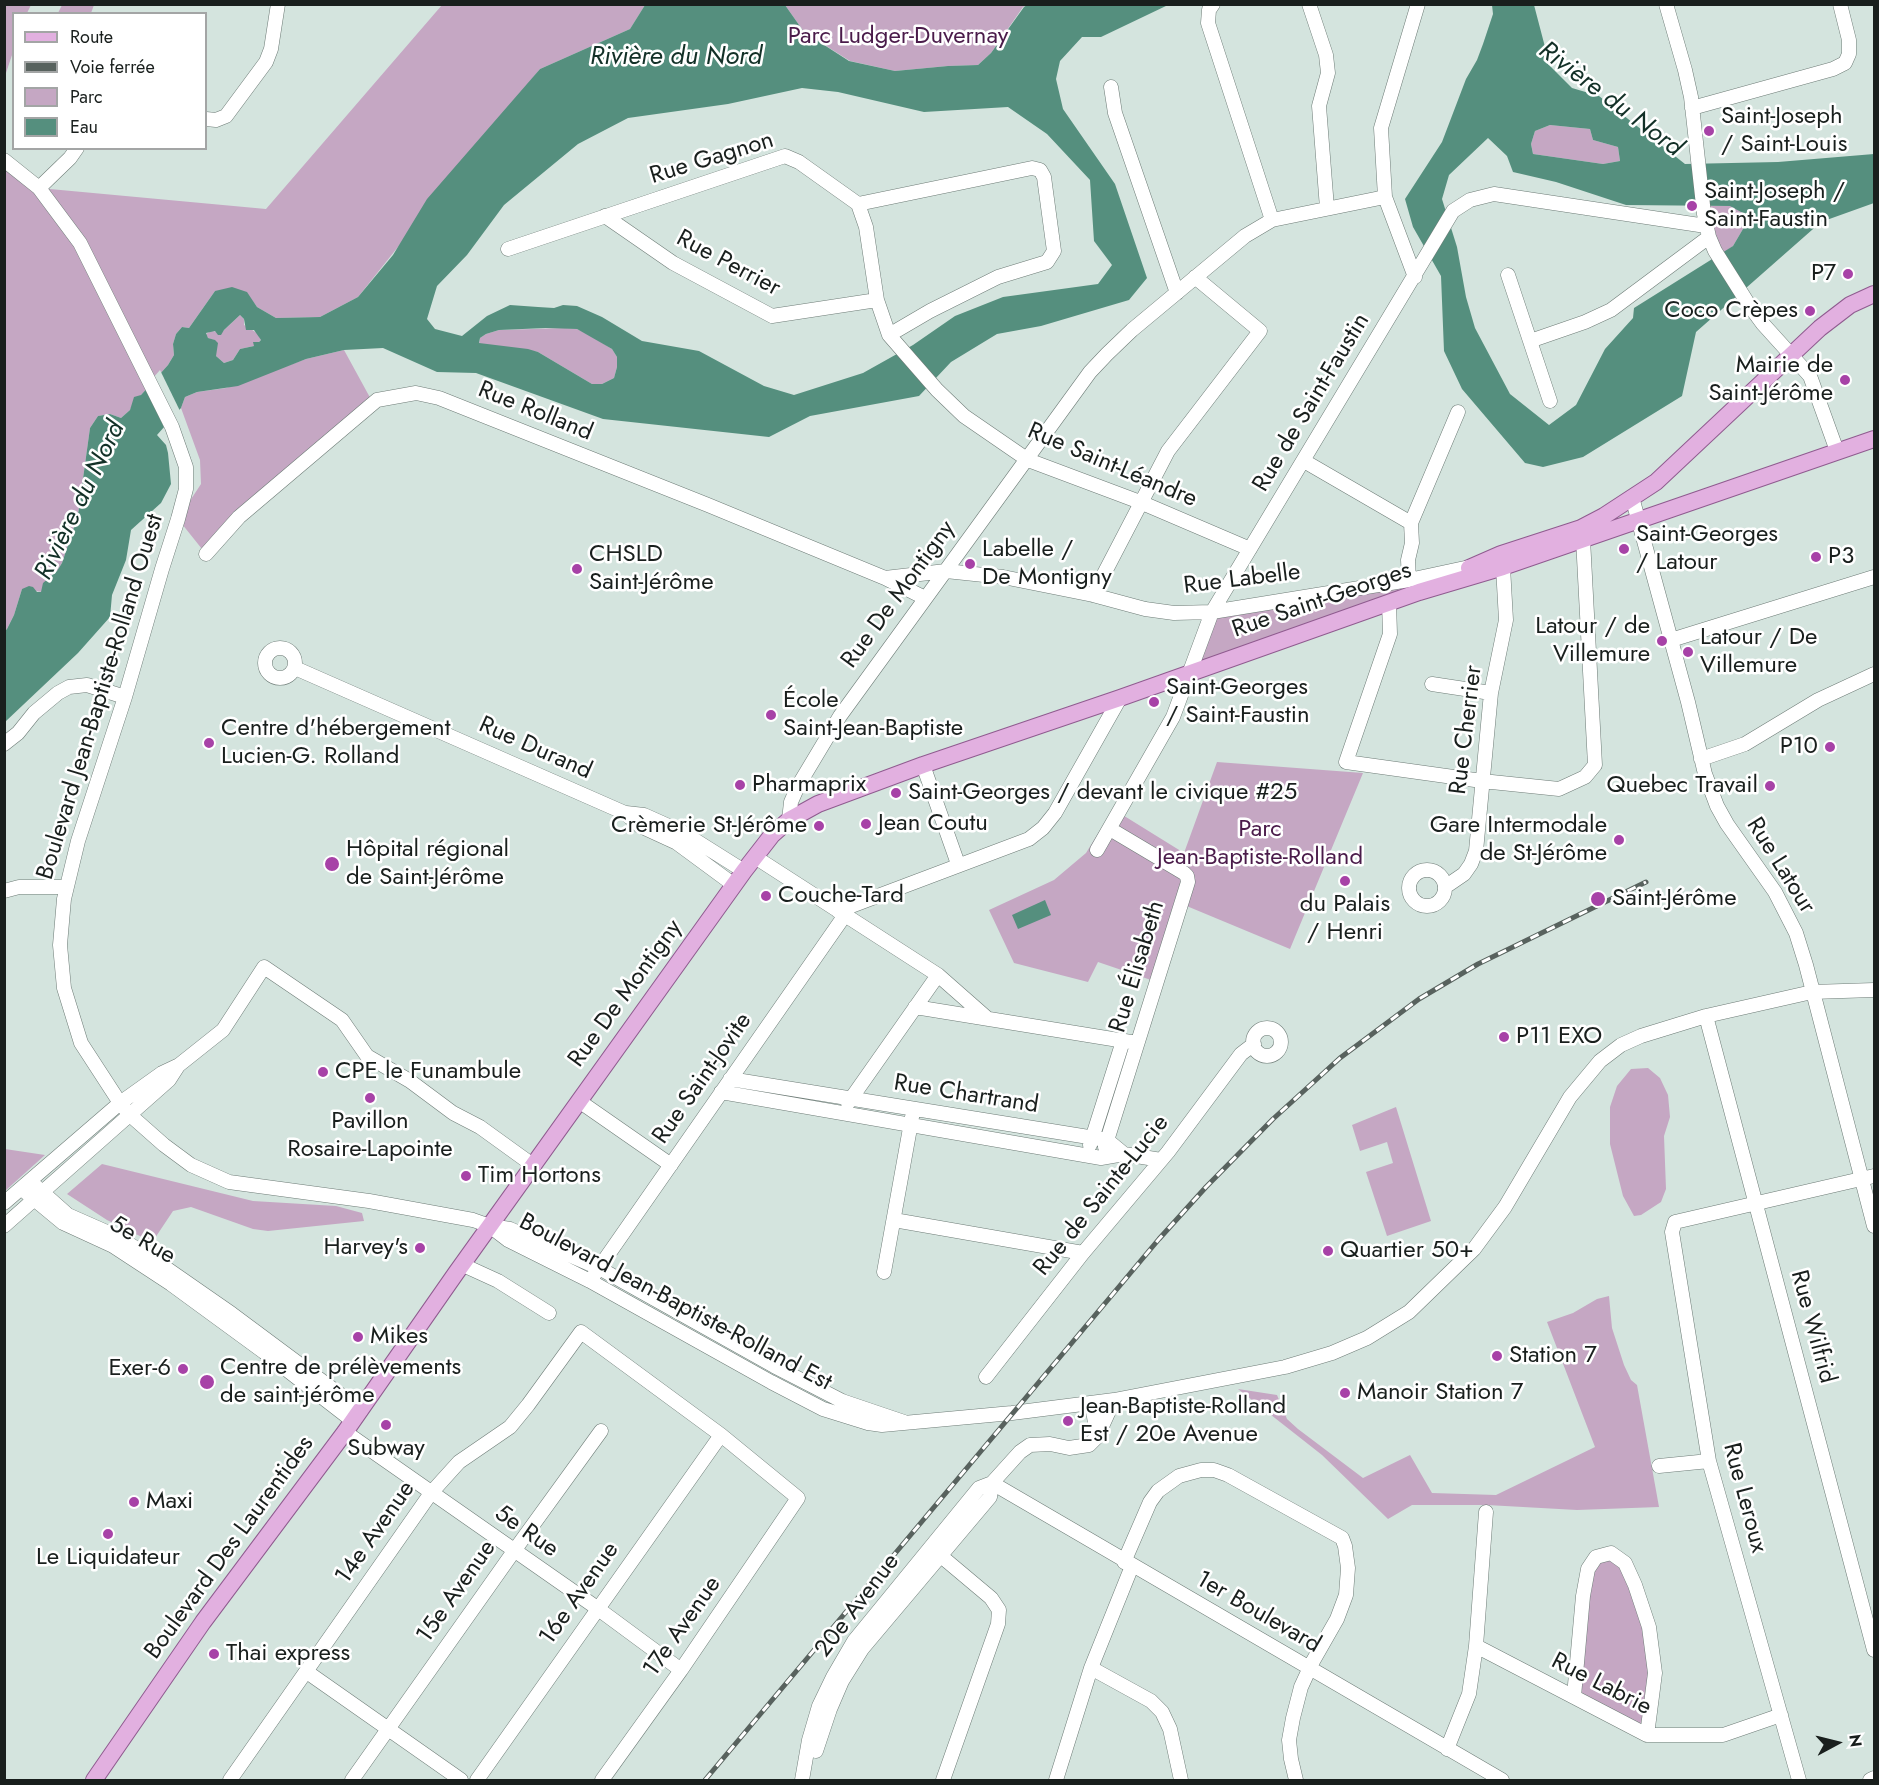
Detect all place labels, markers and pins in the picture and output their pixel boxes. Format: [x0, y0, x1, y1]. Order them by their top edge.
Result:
place label: Saint-Joseph / Saint-Louis [1721, 103, 1847, 159]
marker: Saint-Joseph / Saint-Louis [1702, 124, 1716, 138]
place label: Saint-Joseph / Saint-Faustin [1704, 178, 1845, 234]
marker: Saint-Joseph / Saint-Faustin [1685, 199, 1699, 213]
place label: P7 [1811, 260, 1836, 288]
marker: P7 [1841, 267, 1855, 281]
place label: Coco Crèpes [1664, 297, 1798, 325]
marker: Coco Crèpes [1803, 304, 1817, 318]
place label: Mairie de Saint-Jérôme [1708, 352, 1833, 408]
marker: Mairie de Saint-Jérôme [1838, 373, 1852, 387]
place label: Saint-Georges / Latour [1636, 521, 1778, 577]
place label: Labelle / De Montigny [982, 536, 1112, 592]
place label: CHSLD Saint-Jérôme [589, 541, 714, 597]
marker: Saint-Georges / Latour [1617, 542, 1631, 556]
place label: P3 [1828, 543, 1854, 571]
marker: P3 [1809, 550, 1823, 564]
marker: Labelle / De Montigny [963, 557, 977, 571]
marker: CHSLD Saint-Jérôme [570, 562, 584, 576]
place label: Latour / de Villemure [1535, 613, 1650, 669]
place label: Latour / De Villemure [1700, 624, 1817, 680]
marker: Latour / de Villemure [1655, 634, 1669, 648]
marker: Latour / De Villemure [1681, 645, 1695, 659]
place label: Saint-Georges / Saint-Faustin [1166, 674, 1310, 730]
place label: École Saint-Jean-Baptiste [783, 687, 963, 743]
marker: Saint-Georges / Saint-Faustin [1147, 695, 1161, 709]
marker: École Saint-Jean-Baptiste [764, 708, 778, 722]
place label: Centre d'hébergement Lucien-G. Rolland [221, 715, 450, 771]
place label: P10 [1780, 733, 1818, 761]
marker: Centre d'hébergement Lucien-G. Rolland [202, 736, 216, 750]
marker: P10 [1823, 740, 1837, 754]
place label: Pharmaprix [752, 771, 866, 799]
place label: Quebec Travail [1607, 772, 1758, 800]
marker: Pharmaprix [733, 778, 747, 792]
place label: Saint-Georges / devant le civique #25 [908, 779, 1297, 807]
marker: Quebec Travail [1763, 779, 1777, 793]
marker: Saint-Georges / devant le civique #25 [889, 786, 903, 800]
place label: Jean Coutu [878, 810, 988, 838]
place label: Crèmerie St-Jérôme [611, 812, 807, 840]
place label: Gare Intermodale de St-Jérôme [1430, 812, 1607, 868]
marker: Jean Coutu [859, 817, 873, 831]
marker: Crèmerie St-Jérôme [812, 819, 826, 833]
marker: Gare Intermodale de St-Jérôme [1612, 833, 1626, 847]
place label: Hôpital régional de Saint-Jérôme [346, 836, 509, 892]
marker: Hôpital régional de Saint-Jérôme [323, 855, 341, 873]
marker: du Palais / Henri [1338, 874, 1352, 888]
place label: Couche-Tard [778, 882, 904, 910]
place label: Saint-Jérôme [1612, 885, 1737, 913]
marker: Couche-Tard [759, 889, 773, 903]
marker: Saint-Jérôme [1589, 890, 1607, 908]
place label: du Palais / Henri [1300, 891, 1390, 947]
place label: P11 EXO [1516, 1023, 1602, 1051]
marker: P11 EXO [1497, 1030, 1511, 1044]
place label: CPE le Funambule [335, 1058, 521, 1086]
marker: CPE le Funambule [316, 1065, 330, 1079]
marker: Pavillon Rosaire-Lapointe [363, 1091, 377, 1105]
place label: Pavillon Rosaire-Lapointe [287, 1108, 453, 1164]
place label: Tim Hortons [478, 1162, 601, 1190]
marker: Tim Hortons [459, 1169, 473, 1183]
place label: Harvey's [323, 1234, 408, 1262]
place label: Quartier 50+ [1340, 1237, 1474, 1265]
marker: Harvey's [413, 1241, 427, 1255]
marker: Quartier 50+ [1321, 1244, 1335, 1258]
place label: Mikes [370, 1323, 428, 1351]
marker: Mikes [351, 1330, 365, 1344]
place label: Station 7 [1509, 1342, 1597, 1370]
marker: Station 7 [1490, 1349, 1504, 1363]
place label: Centre de prélèvements de saint-jérôme [220, 1354, 461, 1410]
place label: Exer-6 [109, 1355, 171, 1383]
marker: Exer-6 [176, 1362, 190, 1376]
marker: Centre de prélèvements de saint-jérôme [198, 1373, 216, 1391]
place label: Manoir Station 7 [1357, 1379, 1523, 1407]
marker: Manoir Station 7 [1338, 1386, 1352, 1400]
place label: Jean-Baptiste-Rolland Est / 20e Avenue [1080, 1393, 1286, 1449]
marker: Jean-Baptiste-Rolland Est / 20e Avenue [1061, 1414, 1075, 1428]
marker: Subway [379, 1418, 393, 1432]
place label: Subway [347, 1435, 425, 1463]
place label: Maxi [146, 1488, 193, 1516]
marker: Maxi [127, 1495, 141, 1509]
marker: Le Liquidateur [101, 1527, 115, 1541]
place label: Le Liquidateur [36, 1544, 180, 1572]
place label: Thai express [226, 1640, 350, 1668]
marker: Thai express [207, 1647, 221, 1661]

